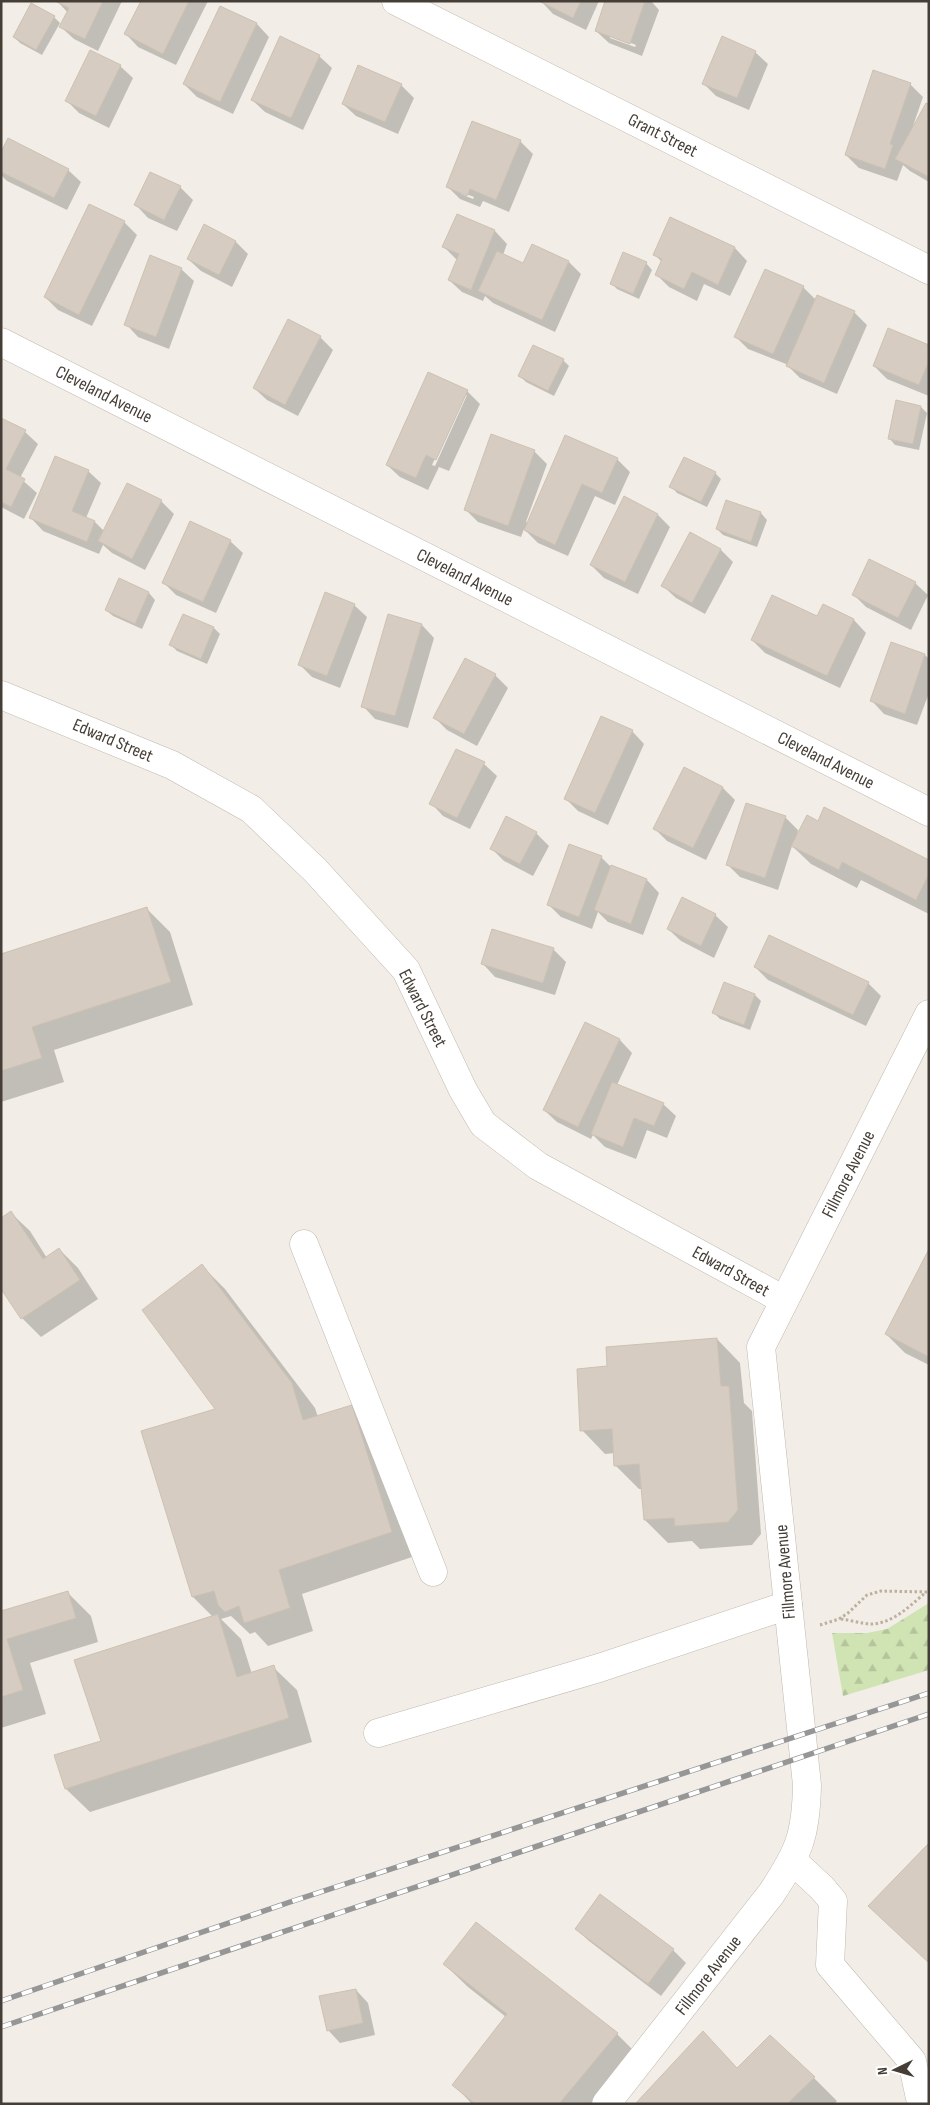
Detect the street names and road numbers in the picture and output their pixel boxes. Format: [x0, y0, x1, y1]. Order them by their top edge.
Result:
street label: Grant Street [625, 109, 701, 162]
street label: Cleveland Avenue [52, 361, 156, 428]
street label: Cleveland Avenue [413, 544, 517, 611]
street label: Edward Street [70, 714, 156, 767]
street label: Cleveland Avenue [774, 727, 878, 794]
street label: Edward Street [394, 966, 451, 1051]
street label: Fillmore Avenue [817, 1127, 879, 1221]
street label: Edward Street [689, 1242, 773, 1301]
street label: Fillmore Avenue [771, 1524, 800, 1620]
street label: Fillmore Avenue [671, 1931, 746, 2019]

